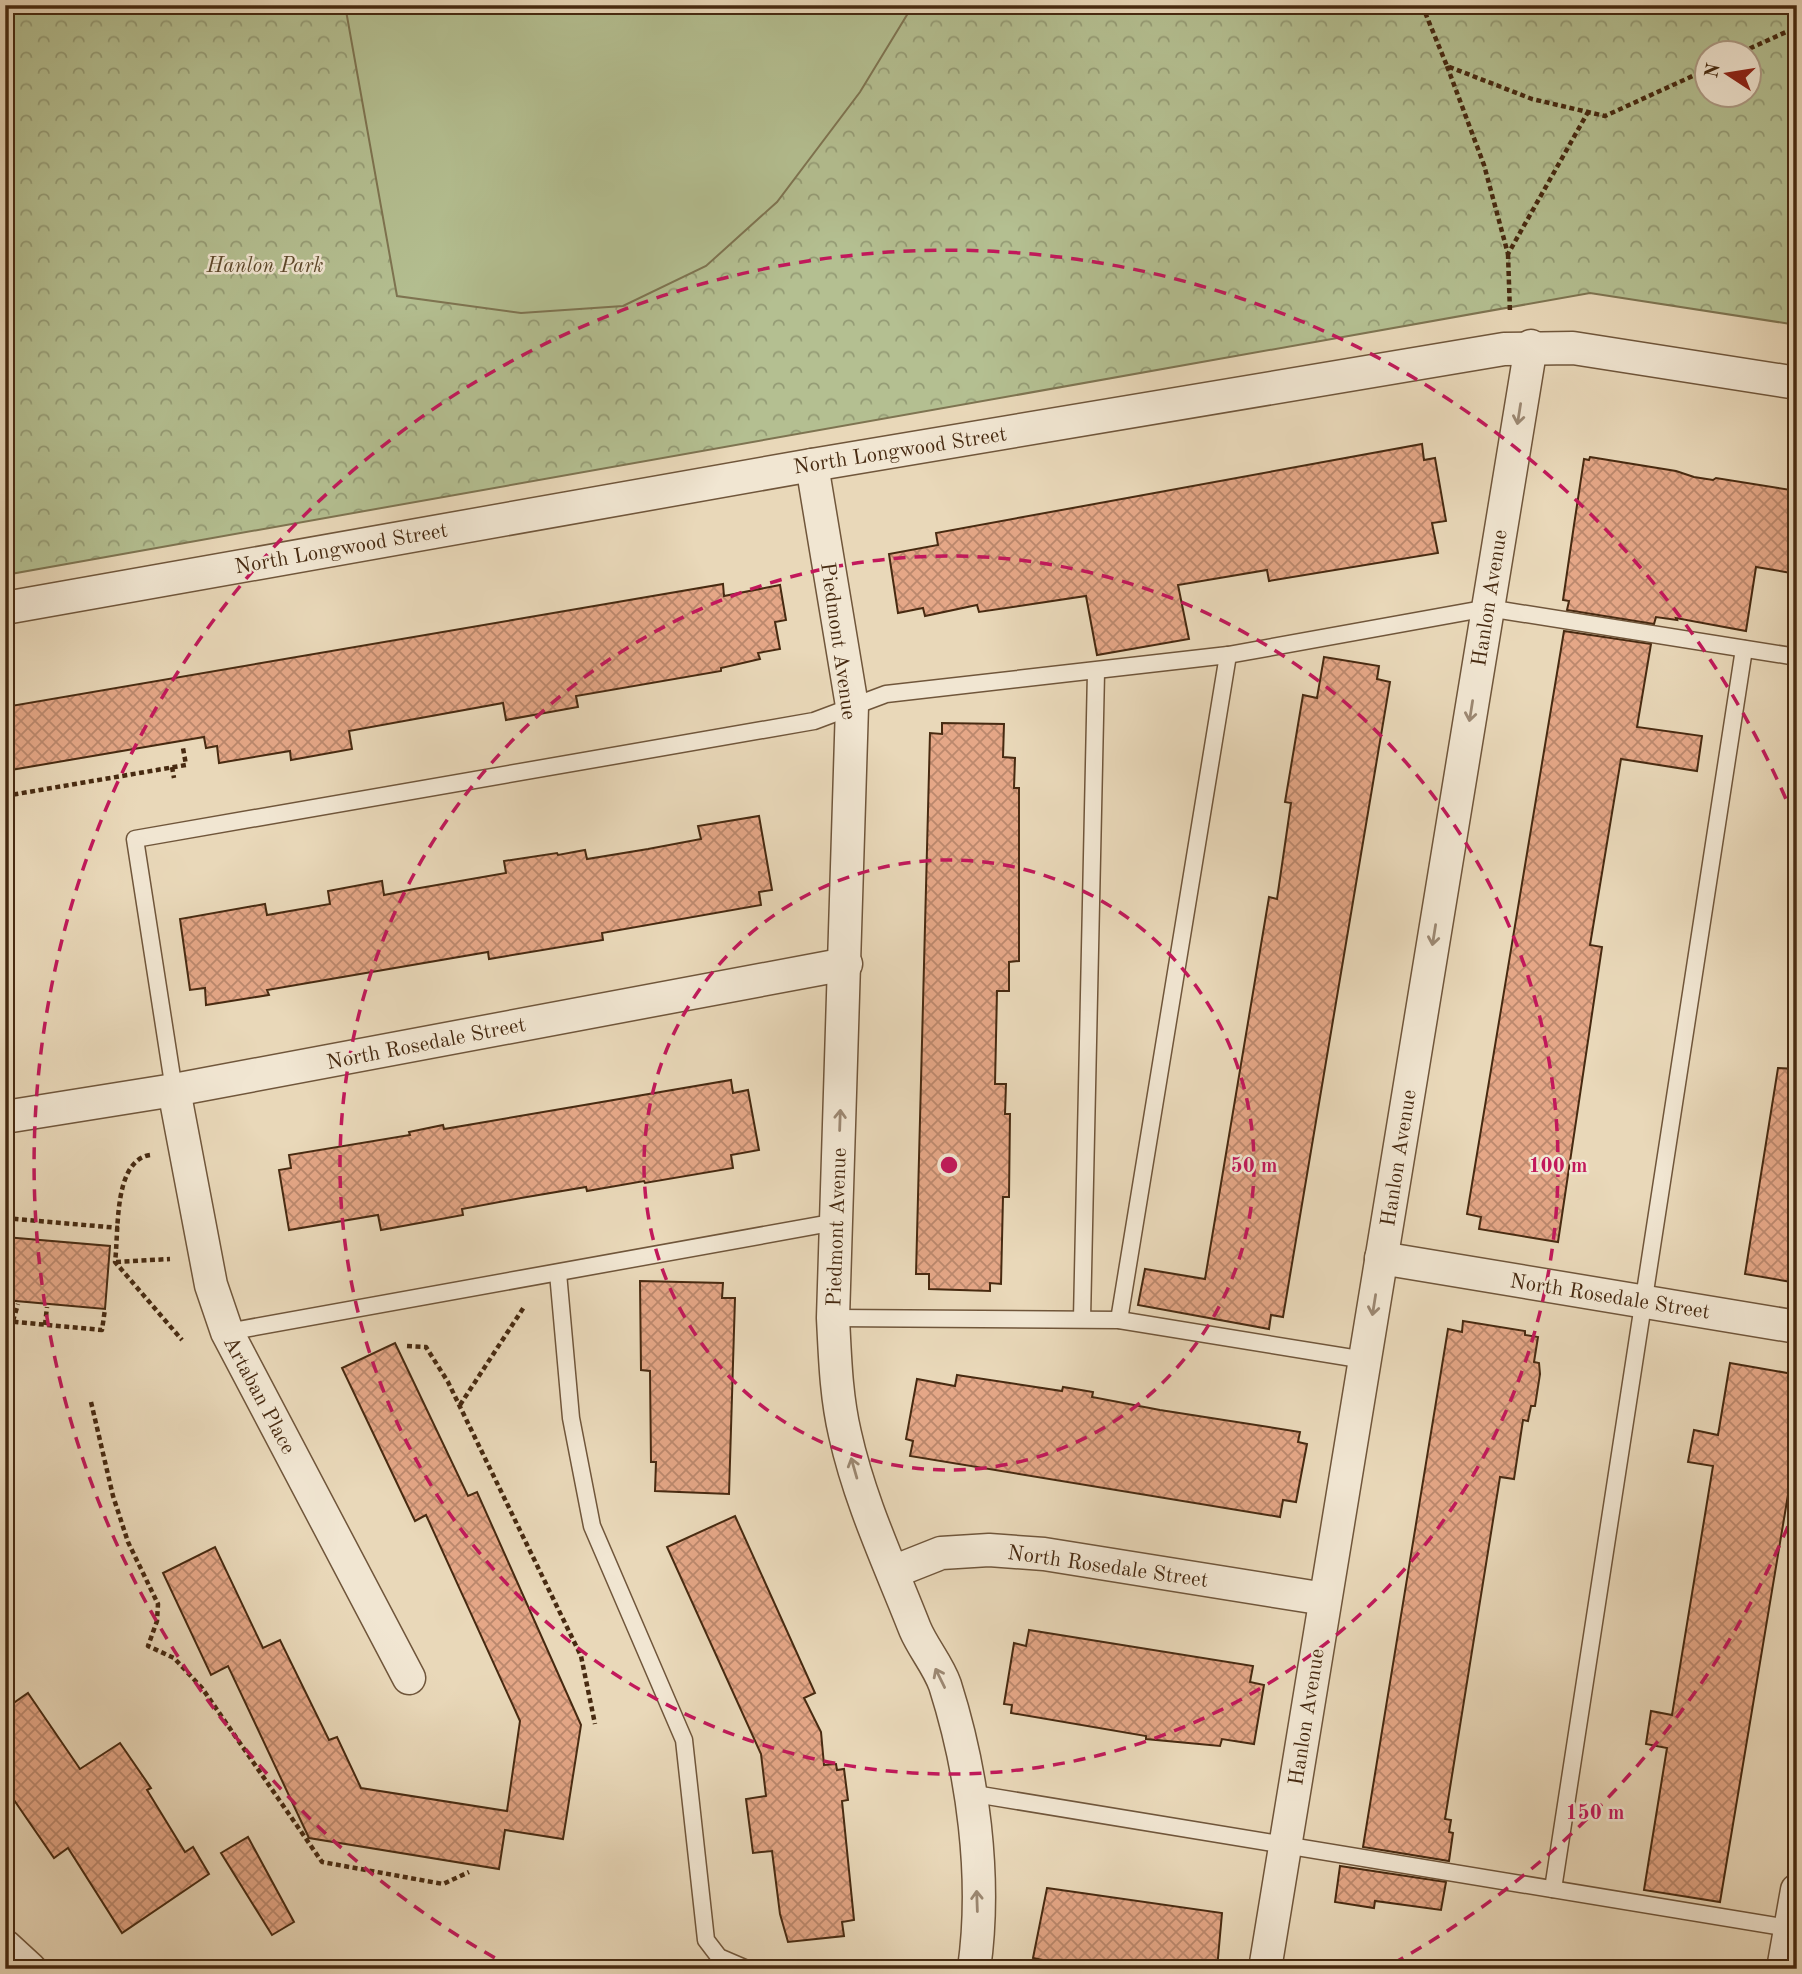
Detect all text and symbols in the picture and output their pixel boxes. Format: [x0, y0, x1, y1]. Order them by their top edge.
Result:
north arrow [1694, 38, 1764, 108]
text: N [1703, 61, 1725, 80]
park label: Hanlon Park [205, 256, 324, 277]
one-way arrow [1512, 402, 1525, 425]
street label: North Longwood Street [792, 424, 1008, 479]
street label: North Longwood Street [233, 520, 449, 579]
street label: Hanlon Avenue [1469, 528, 1512, 668]
street label: Piedmont Avenue [816, 561, 859, 721]
one-way arrow [1464, 699, 1477, 722]
one-way arrow [1427, 923, 1440, 946]
street label: North Rosedale Street [325, 1015, 528, 1074]
street label: Hanlon Avenue [1378, 1088, 1421, 1228]
one-way arrow [834, 1109, 847, 1132]
street label: Piedmont Avenue [824, 1147, 851, 1307]
centre of rings [937, 1153, 961, 1177]
text: 50 m [1230, 1156, 1278, 1177]
text: 100 m [1528, 1156, 1588, 1177]
street label: North Rosedale Street [1508, 1271, 1711, 1324]
one-way arrow [1367, 1293, 1380, 1316]
street label: Artaban Place [219, 1333, 298, 1458]
one-way arrow [847, 1457, 860, 1480]
street label: North Rosedale Street [1006, 1543, 1209, 1592]
street label: Hanlon Avenue [1286, 1647, 1329, 1787]
one-way arrow [933, 1668, 947, 1689]
text: 150 m [1565, 1803, 1625, 1824]
one-way arrow [971, 1890, 984, 1913]

